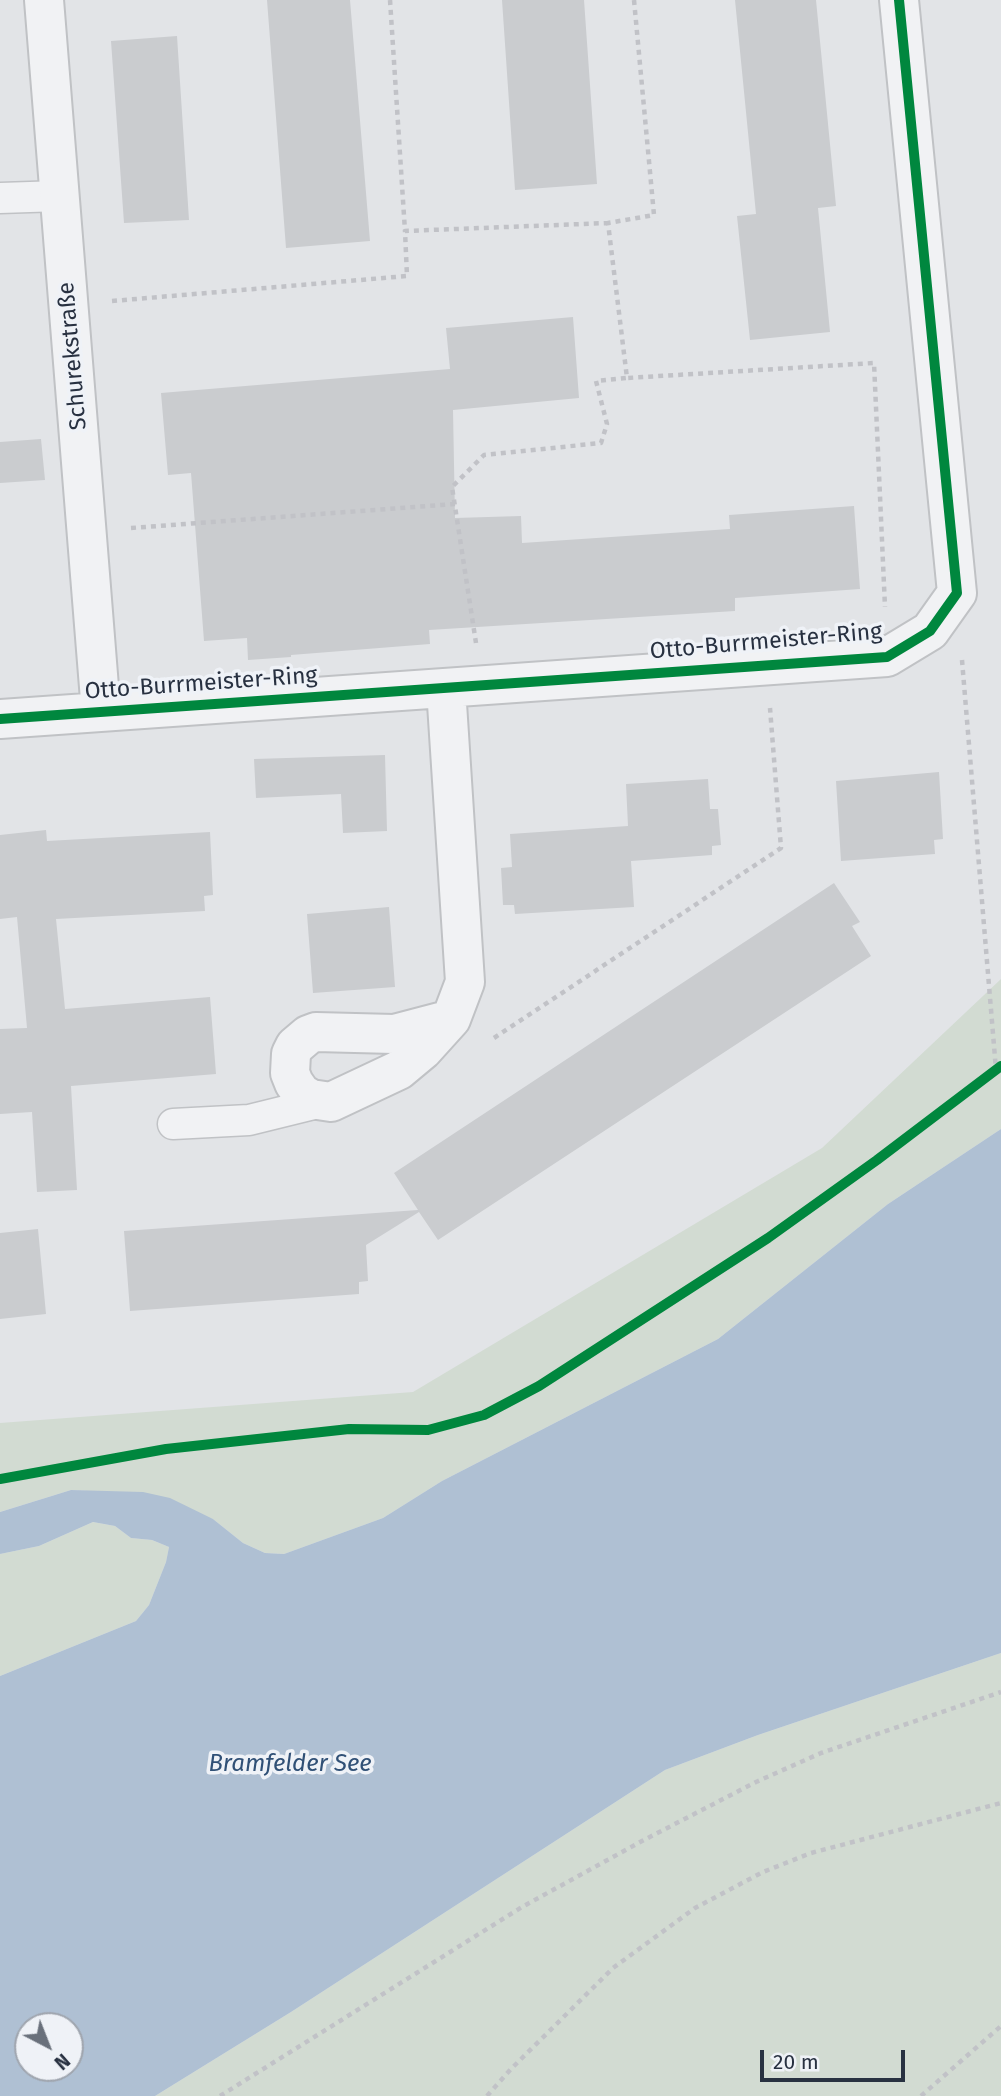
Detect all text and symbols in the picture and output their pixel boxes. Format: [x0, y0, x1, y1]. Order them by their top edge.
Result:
street label: Schurekstraße [53, 281, 93, 431]
street label: Otto-Burrmeister-Ring [649, 618, 883, 666]
street label: Otto-Burrmeister-Ring [84, 662, 318, 706]
water label: Bramfelder See [208, 1750, 372, 1778]
north arrow [14, 2012, 84, 2082]
scale bar [763, 2036, 908, 2080]
text: N [50, 2049, 74, 2074]
text: 20 m [773, 2049, 819, 2075]

